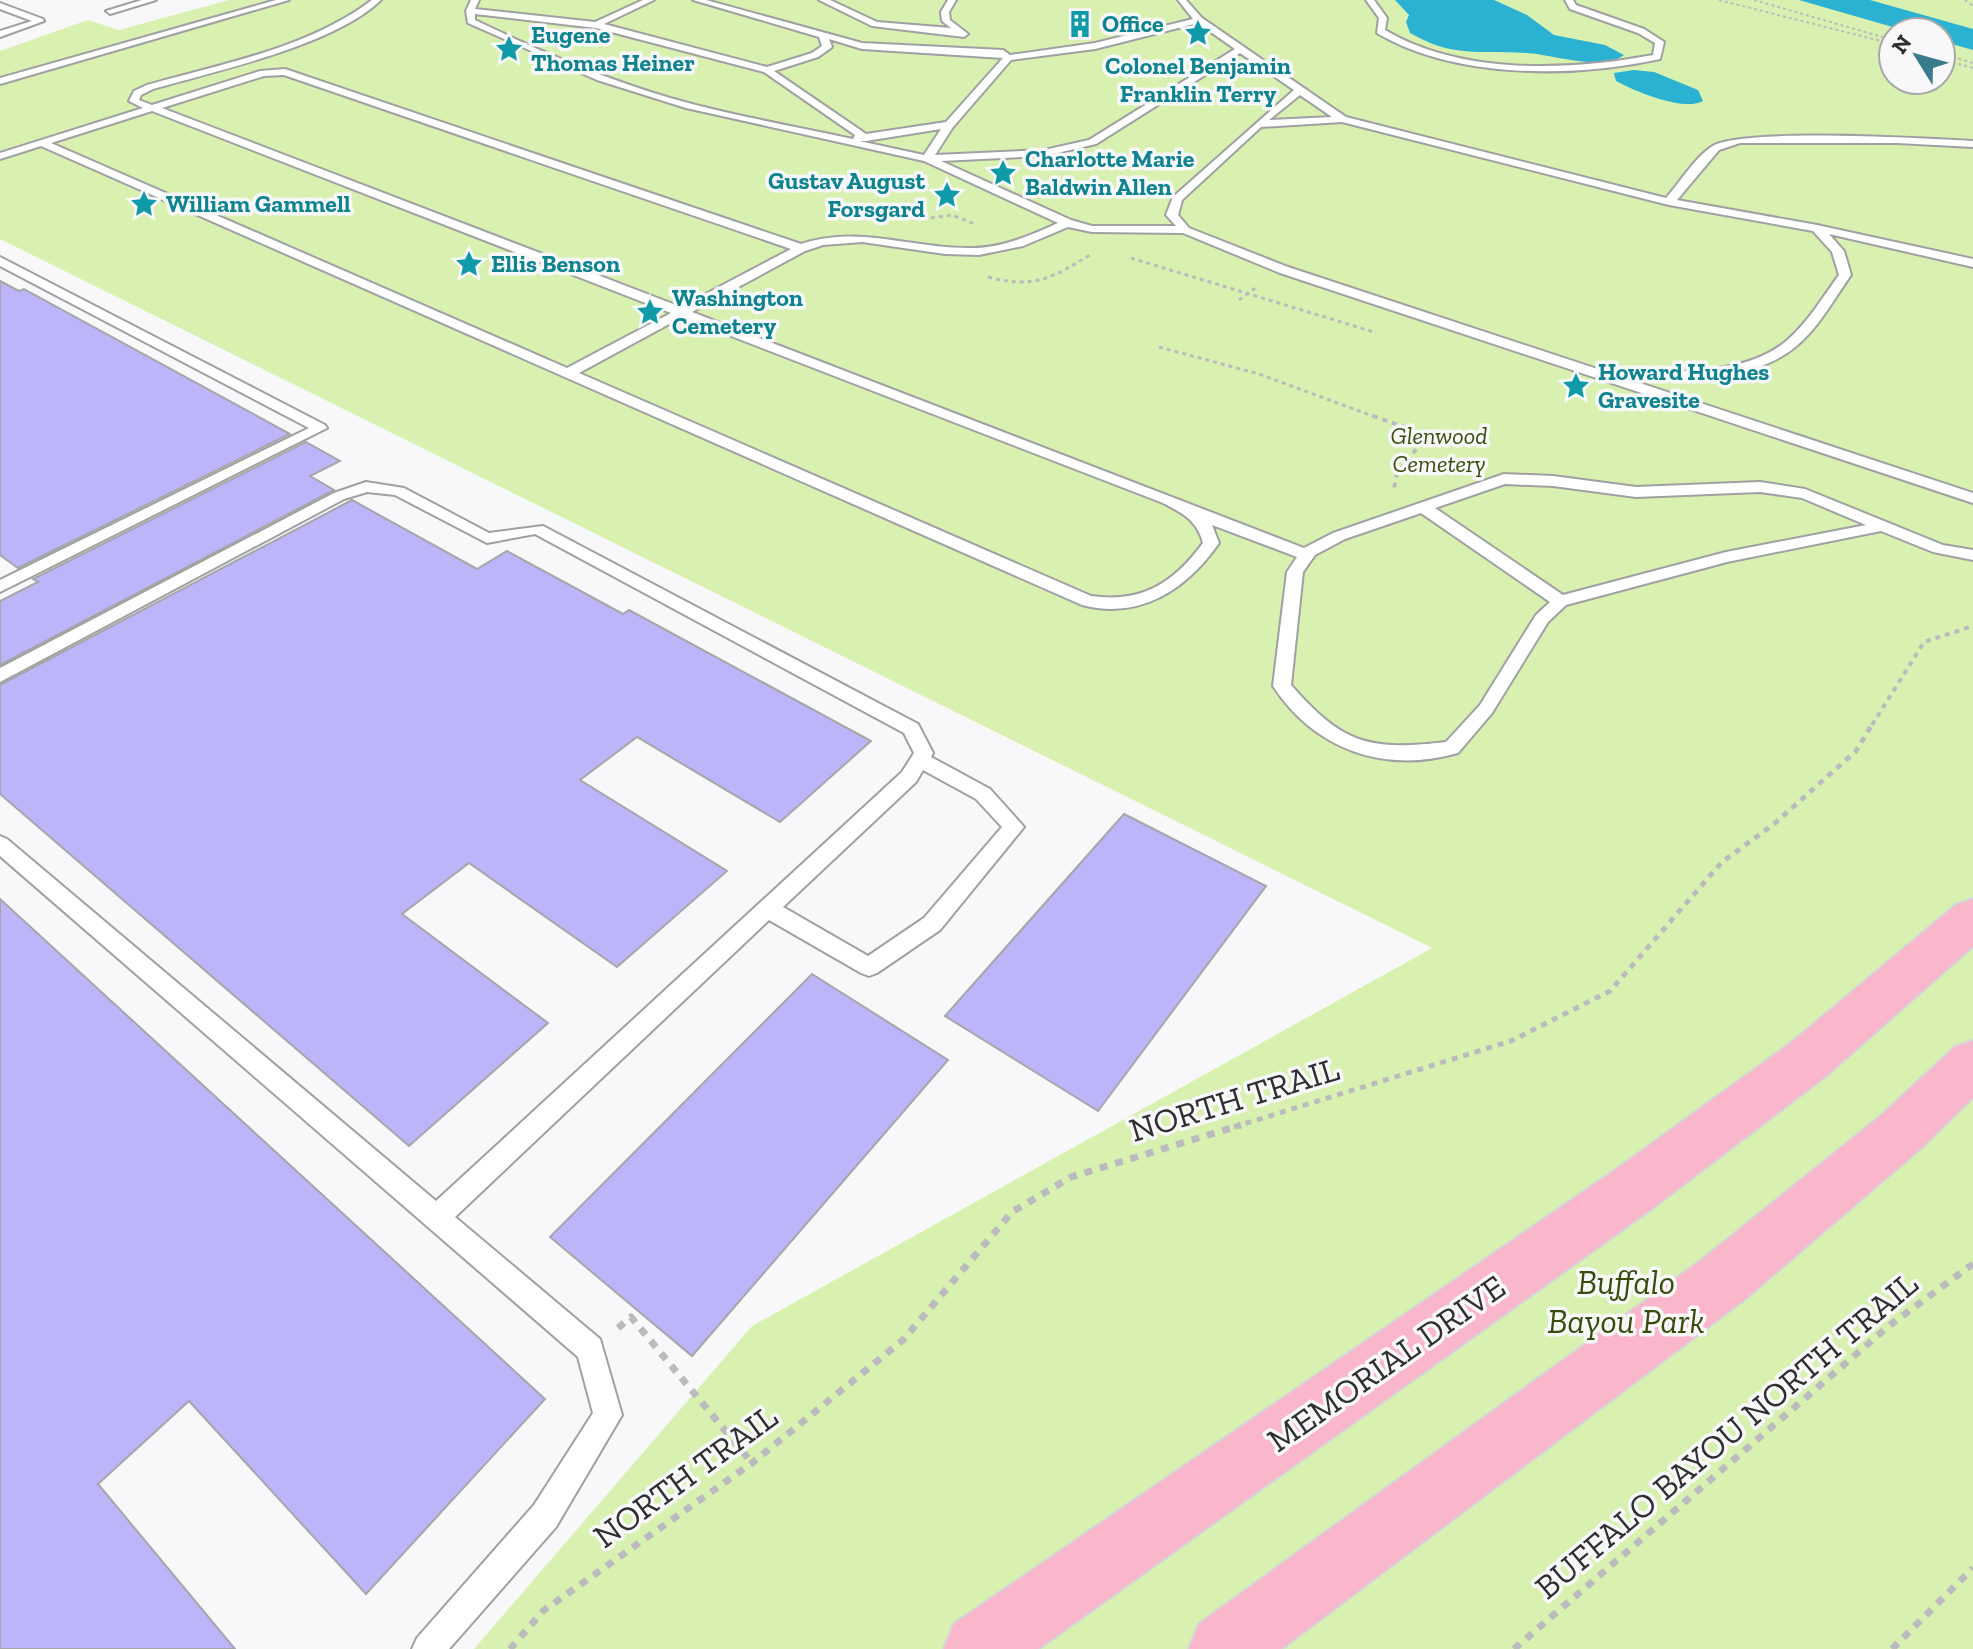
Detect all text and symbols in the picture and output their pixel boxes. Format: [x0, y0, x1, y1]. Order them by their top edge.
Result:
building icon: Office [1065, 9, 1095, 39]
place label: Office [1102, 9, 1164, 38]
north arrow [1877, 16, 1957, 96]
place icon: Colonel Benjamin Franklin Terry [1183, 18, 1213, 48]
place label: Eugene Thomas Heiner [531, 20, 695, 77]
text: N [1886, 29, 1917, 59]
place icon: Eugene Thomas Heiner [494, 34, 524, 64]
place label: Colonel Benjamin Franklin Terry [1105, 51, 1291, 108]
place label: Charlotte Marie Baldwin Allen [1025, 144, 1195, 201]
place icon: Charlotte Marie Baldwin Allen [988, 158, 1018, 188]
place label: Gustav August Forsgard [768, 166, 925, 223]
place icon: Gustav August Forsgard [932, 180, 962, 210]
place icon: William Gammell [129, 189, 159, 219]
place label: William Gammell [166, 189, 351, 218]
place icon: Ellis Benson [454, 249, 484, 279]
place label: Ellis Benson [491, 249, 620, 278]
place label: Washington Cemetery [672, 283, 803, 340]
place icon: Washington Cemetery [635, 297, 665, 327]
place label: Howard Hughes Gravesite [1598, 357, 1769, 414]
place icon: Howard Hughes Gravesite [1561, 371, 1591, 401]
park label: Glenwood Cemetery [1390, 421, 1488, 478]
street label: NORTH TRAIL [1124, 1048, 1344, 1151]
park label: Buffalo Bayou Park [1547, 1262, 1705, 1342]
street label: BUFFALO BAYOU NORTH TRAIL [1527, 1263, 1926, 1608]
street label: MEMORIAL DRIVE [1260, 1266, 1513, 1461]
street label: NORTH TRAIL [585, 1396, 786, 1557]

